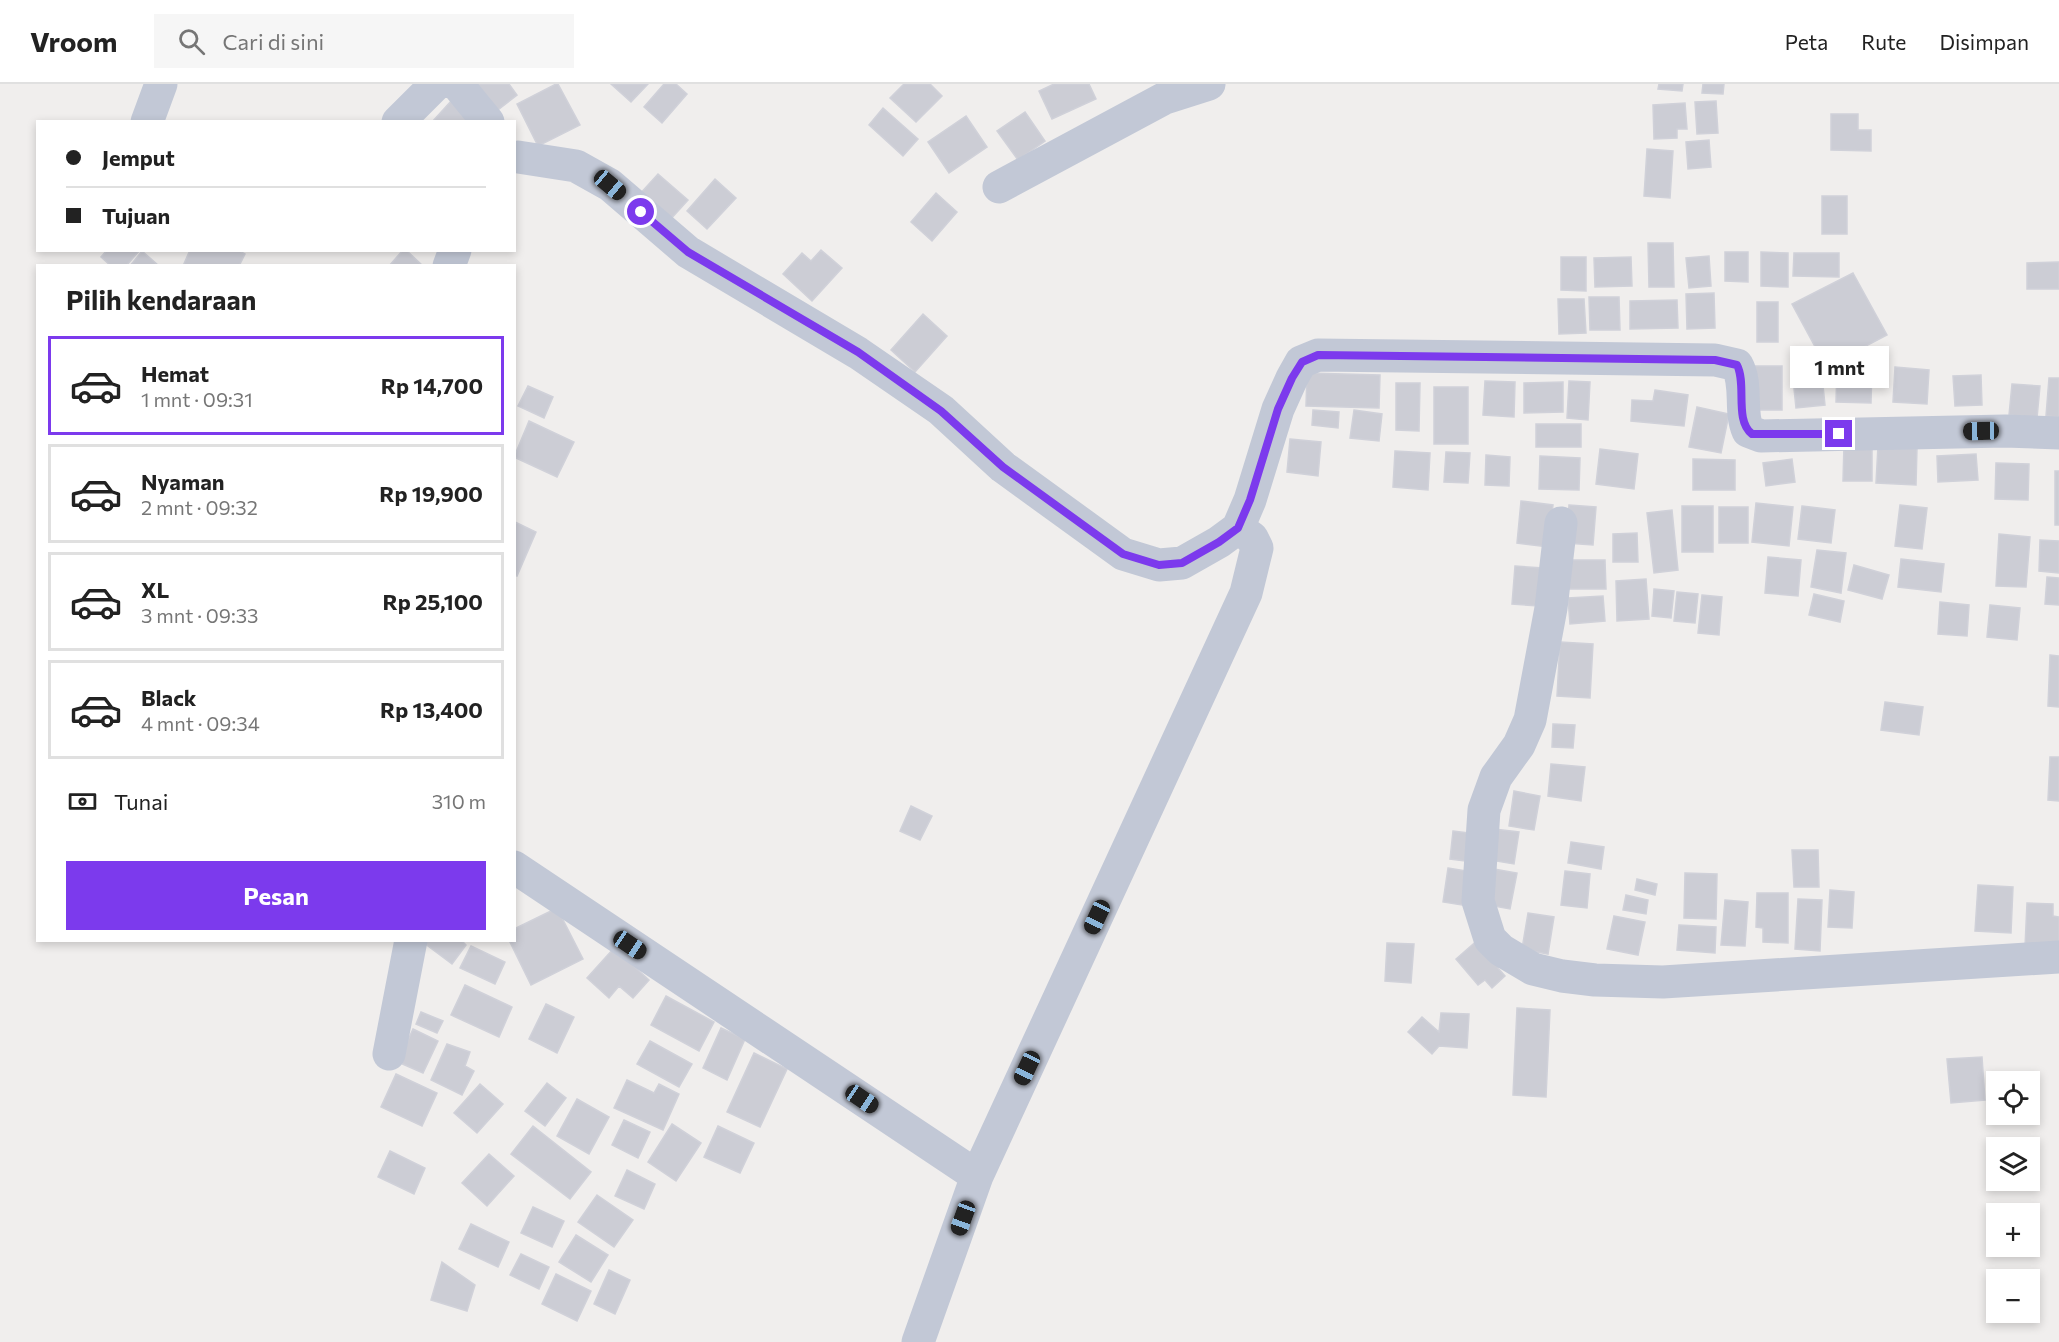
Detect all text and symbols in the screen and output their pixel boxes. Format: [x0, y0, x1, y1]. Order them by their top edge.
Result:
search box [154, 14, 574, 68]
text: Vroom [30, 24, 118, 58]
icon: search [175, 25, 208, 58]
text: Cari di sini [223, 28, 324, 55]
text: Peta [1785, 29, 1828, 54]
text: Rute [1861, 29, 1906, 54]
text: Disimpan [1939, 29, 2029, 54]
text: Jemput [102, 144, 175, 171]
car [590, 167, 630, 203]
route start [627, 198, 654, 225]
text: Tujuan [102, 202, 170, 229]
text: Pilih kendaraan [66, 283, 256, 316]
callout: 1 mnt [1790, 347, 1888, 389]
text: 1 mnt [1814, 355, 1865, 379]
icon: car [69, 359, 123, 413]
text: Hemat [141, 360, 209, 387]
text: Rp 14,700 [381, 372, 483, 399]
text: 1 mnt · 09:31 [141, 387, 253, 411]
route end [1825, 420, 1852, 447]
car [1963, 422, 1999, 440]
icon: car [69, 467, 123, 521]
text: Nyaman [141, 468, 224, 495]
text: Rp 19,900 [379, 480, 483, 507]
text: 2 mnt · 09:32 [141, 495, 258, 519]
icon: car [69, 575, 123, 629]
text: XL [141, 576, 169, 603]
text: Rp 25,100 [382, 588, 483, 615]
text: 3 mnt · 09:33 [141, 603, 258, 627]
icon: car [69, 683, 123, 737]
text: Black [141, 684, 196, 711]
text: Rp 13,400 [380, 696, 483, 723]
text: 4 mnt · 09:34 [141, 711, 260, 735]
icon: cash [66, 785, 99, 818]
text: Tunai [114, 788, 168, 815]
text: 310 m [432, 789, 486, 813]
button: Pesan [66, 861, 486, 930]
car [1081, 897, 1113, 937]
car [610, 927, 650, 963]
car [1011, 1048, 1043, 1088]
map controls [1986, 1071, 2040, 1323]
button: locate [1986, 1071, 2040, 1125]
car [842, 1081, 882, 1117]
button: layers [1986, 1137, 2040, 1191]
car [948, 1198, 978, 1238]
button: + [1986, 1203, 2040, 1257]
button: − [1986, 1269, 2040, 1323]

